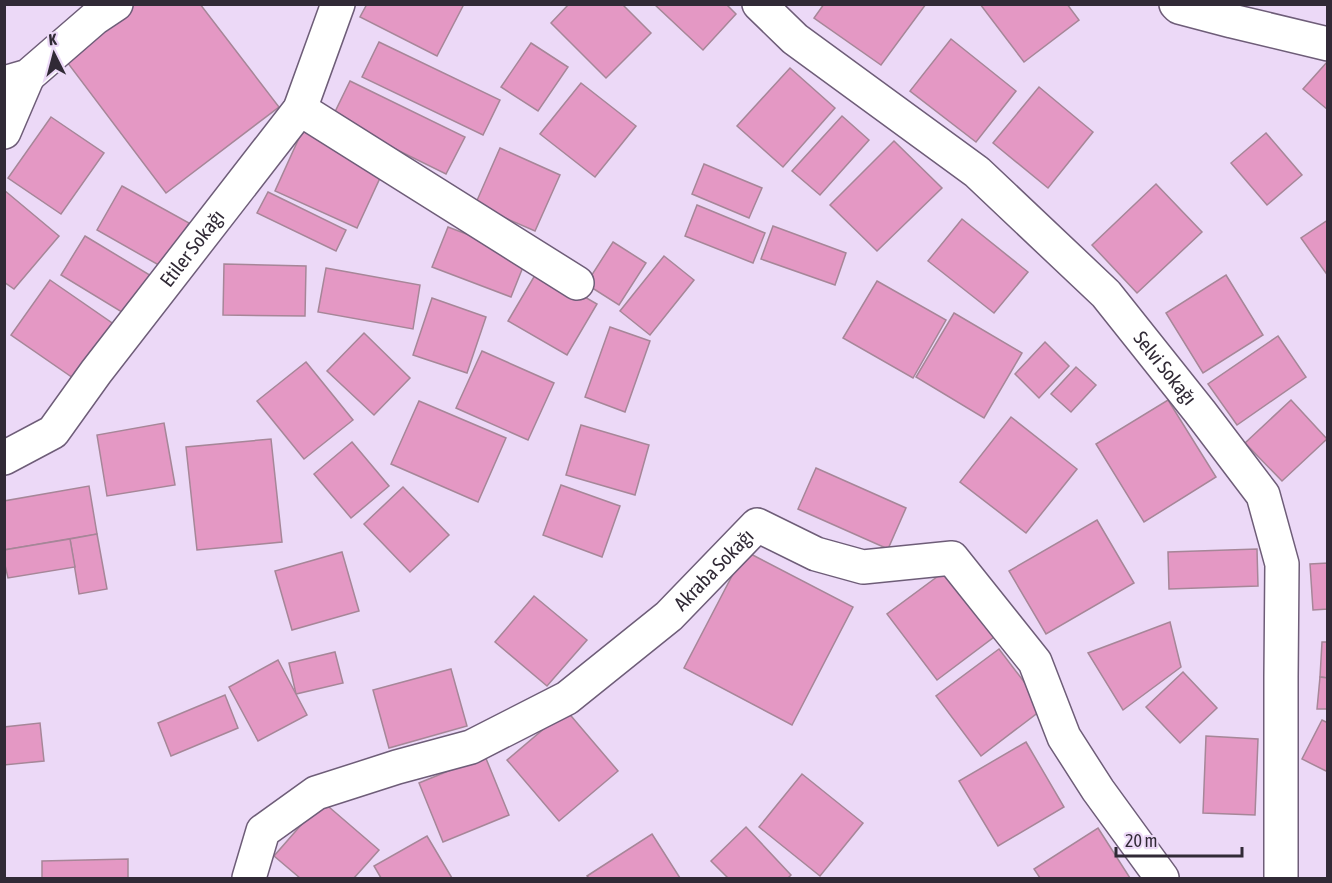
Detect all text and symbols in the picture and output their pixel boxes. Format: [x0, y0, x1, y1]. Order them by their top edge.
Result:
north arrow [24, 24, 84, 84]
text: K [48, 30, 57, 48]
street label: Etiler Sokağı [155, 205, 229, 291]
street label: Selvi Sokağı [1129, 327, 1202, 409]
street label: Akraba Sokağı [669, 524, 758, 615]
scale bar [1116, 820, 1242, 858]
text: 20 m [1125, 830, 1157, 851]

